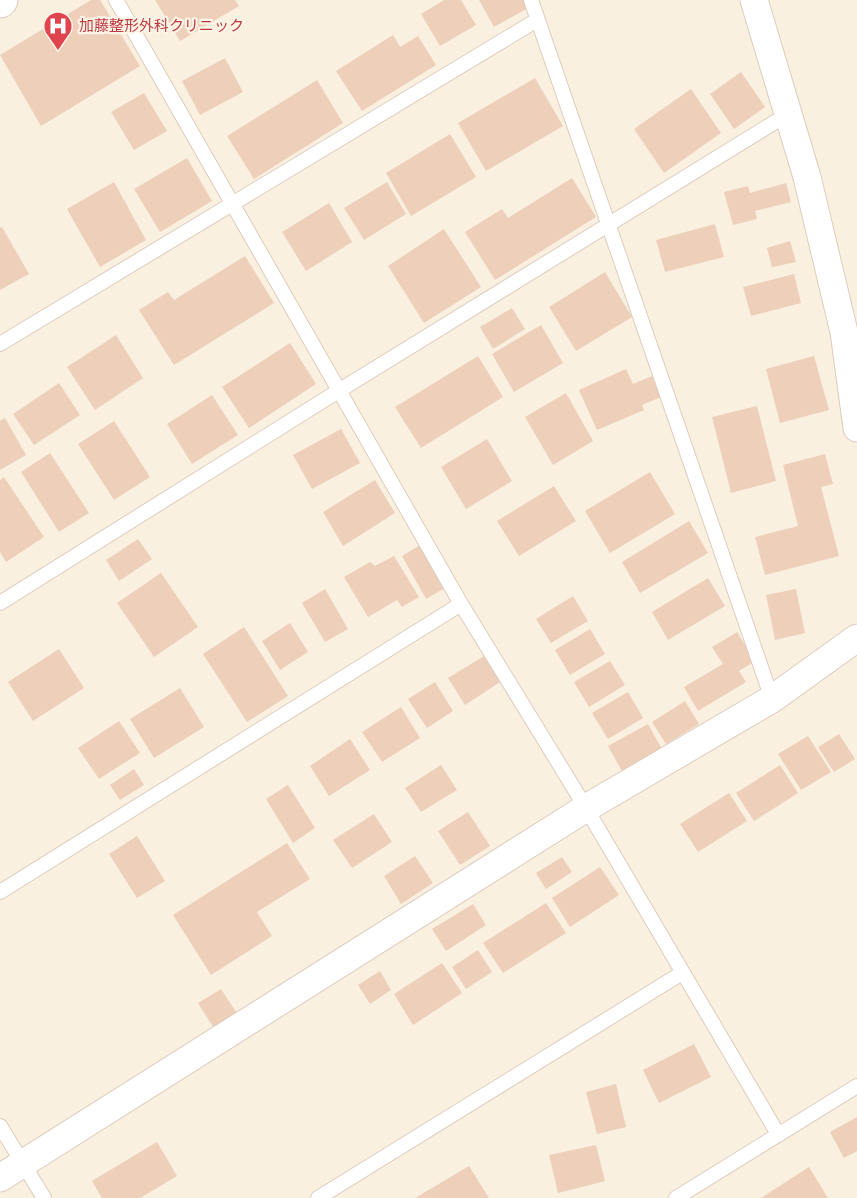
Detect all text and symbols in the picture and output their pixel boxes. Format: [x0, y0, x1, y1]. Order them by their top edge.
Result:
hospital icon: 加藤整形外科クリニック [42, 10, 74, 52]
place label: 加藤整形外科クリニック [79, 16, 244, 34]

